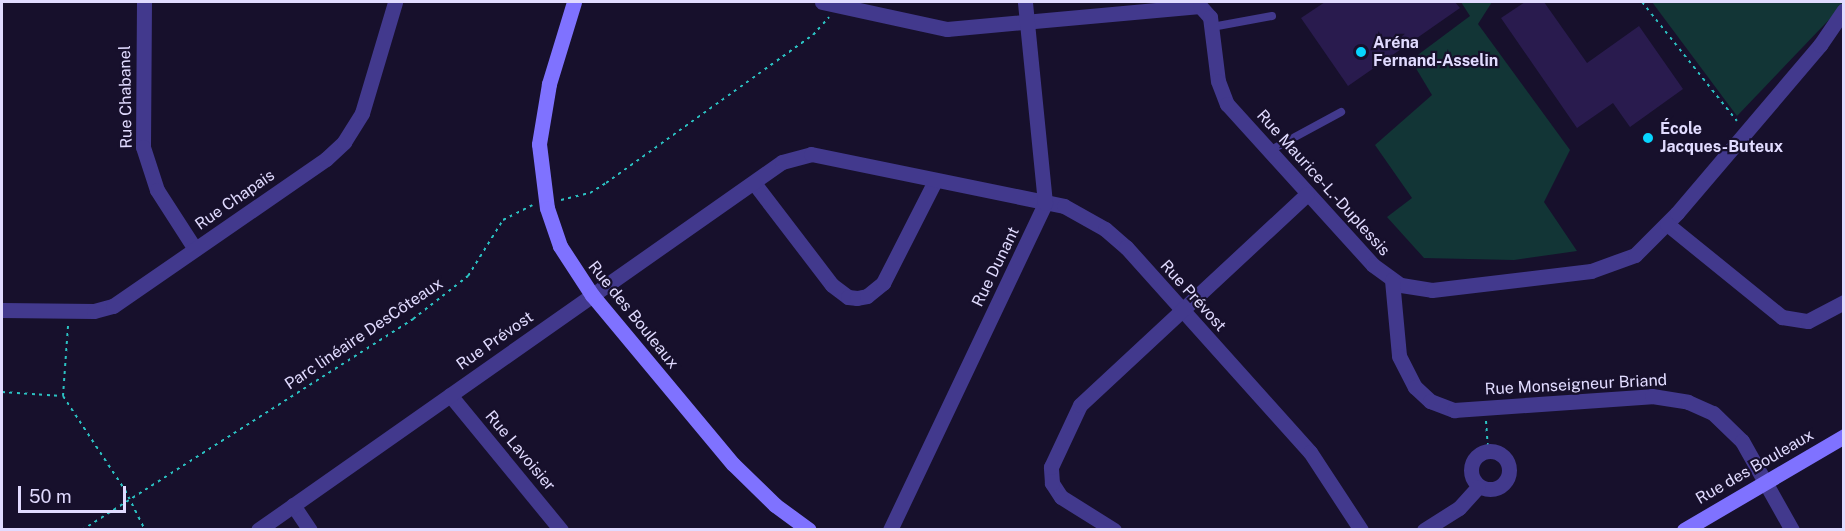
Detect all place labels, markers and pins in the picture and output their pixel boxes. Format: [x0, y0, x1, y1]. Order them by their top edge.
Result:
place label: Aréna Fernand-Asselin [1373, 33, 1498, 71]
marker: Aréna Fernand-Asselin [1354, 45, 1368, 59]
place label: École Jacques-Buteux [1660, 119, 1783, 157]
marker: École Jacques-Buteux [1641, 131, 1655, 145]

